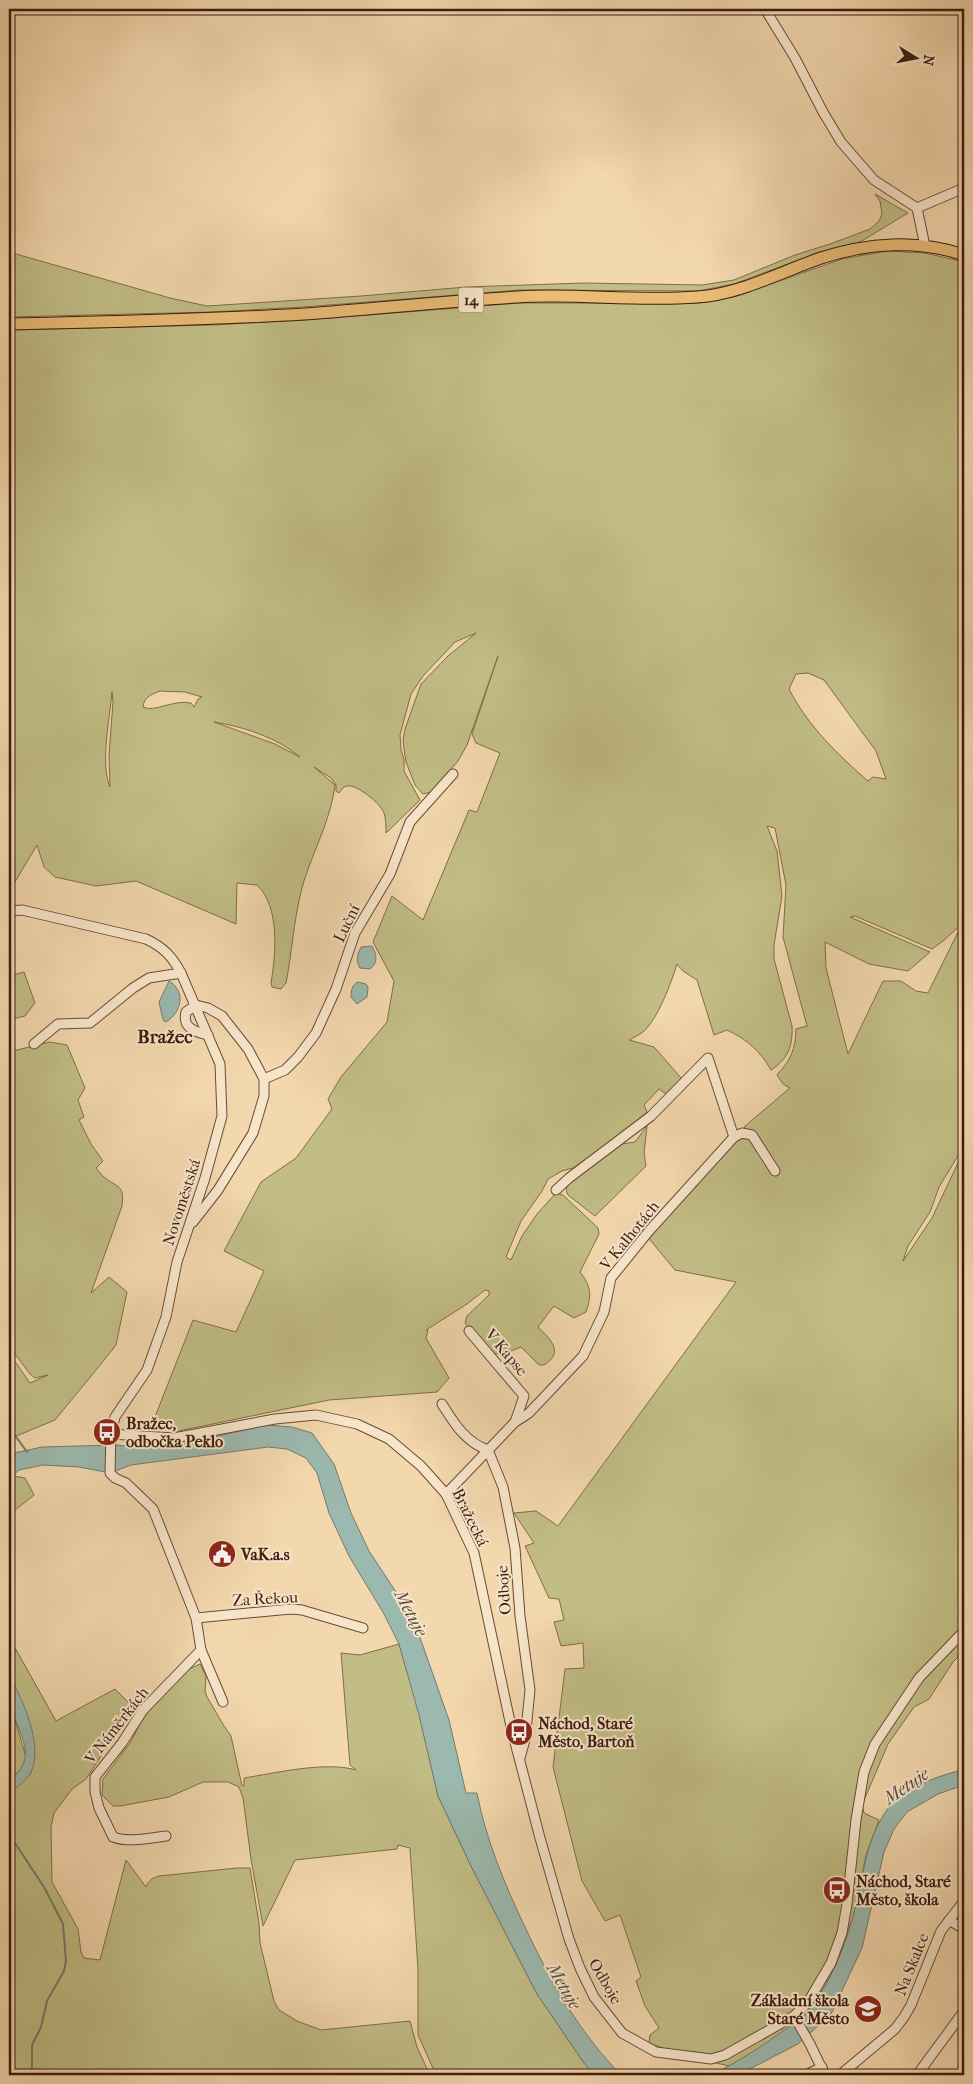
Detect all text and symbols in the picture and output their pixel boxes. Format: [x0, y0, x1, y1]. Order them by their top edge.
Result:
north arrow [890, 32, 940, 82]
text: N [919, 53, 938, 67]
road number: 14 [458, 288, 484, 312]
street label: Luční [329, 901, 364, 945]
district label: Bražec [137, 1026, 193, 1048]
street label: Novoměstská [159, 1156, 205, 1248]
street label: V Kalhotách [595, 1197, 663, 1275]
street label: V Kapse [481, 1324, 532, 1380]
place label: Bražec, odbočka Peklo [126, 1414, 223, 1451]
bus stop icon: Bražec, odbočka Peklo [92, 1417, 122, 1447]
street label: Bražecká [448, 1485, 493, 1550]
public building icon: VaK.a.s [207, 1539, 237, 1569]
place label: VaK.a.s [240, 1545, 290, 1564]
street label: Odboje [492, 1564, 515, 1615]
water label: Metuje [389, 1584, 432, 1641]
street label: Za Řekou [232, 1586, 298, 1610]
street label: V Náměrkách [80, 1683, 152, 1768]
place label: Náchod, Staré Město, Bartoň [537, 1714, 635, 1751]
bus stop icon: Náchod, Staré Město, Bartoň [504, 1717, 534, 1747]
water label: Metuje [878, 1763, 933, 1810]
place label: Náchod, Staré Město, škola [855, 1872, 951, 1909]
bus stop icon: Náchod, Staré Město, škola [822, 1875, 852, 1905]
street label: Na Skalce [890, 1930, 933, 1998]
street label: Odboje [585, 1955, 626, 2008]
water label: Metuje [541, 1958, 586, 2014]
place label: Základní škola Staré Město [751, 1991, 850, 2028]
school or university icon: Základní škola Staré Město [853, 1994, 883, 2024]

